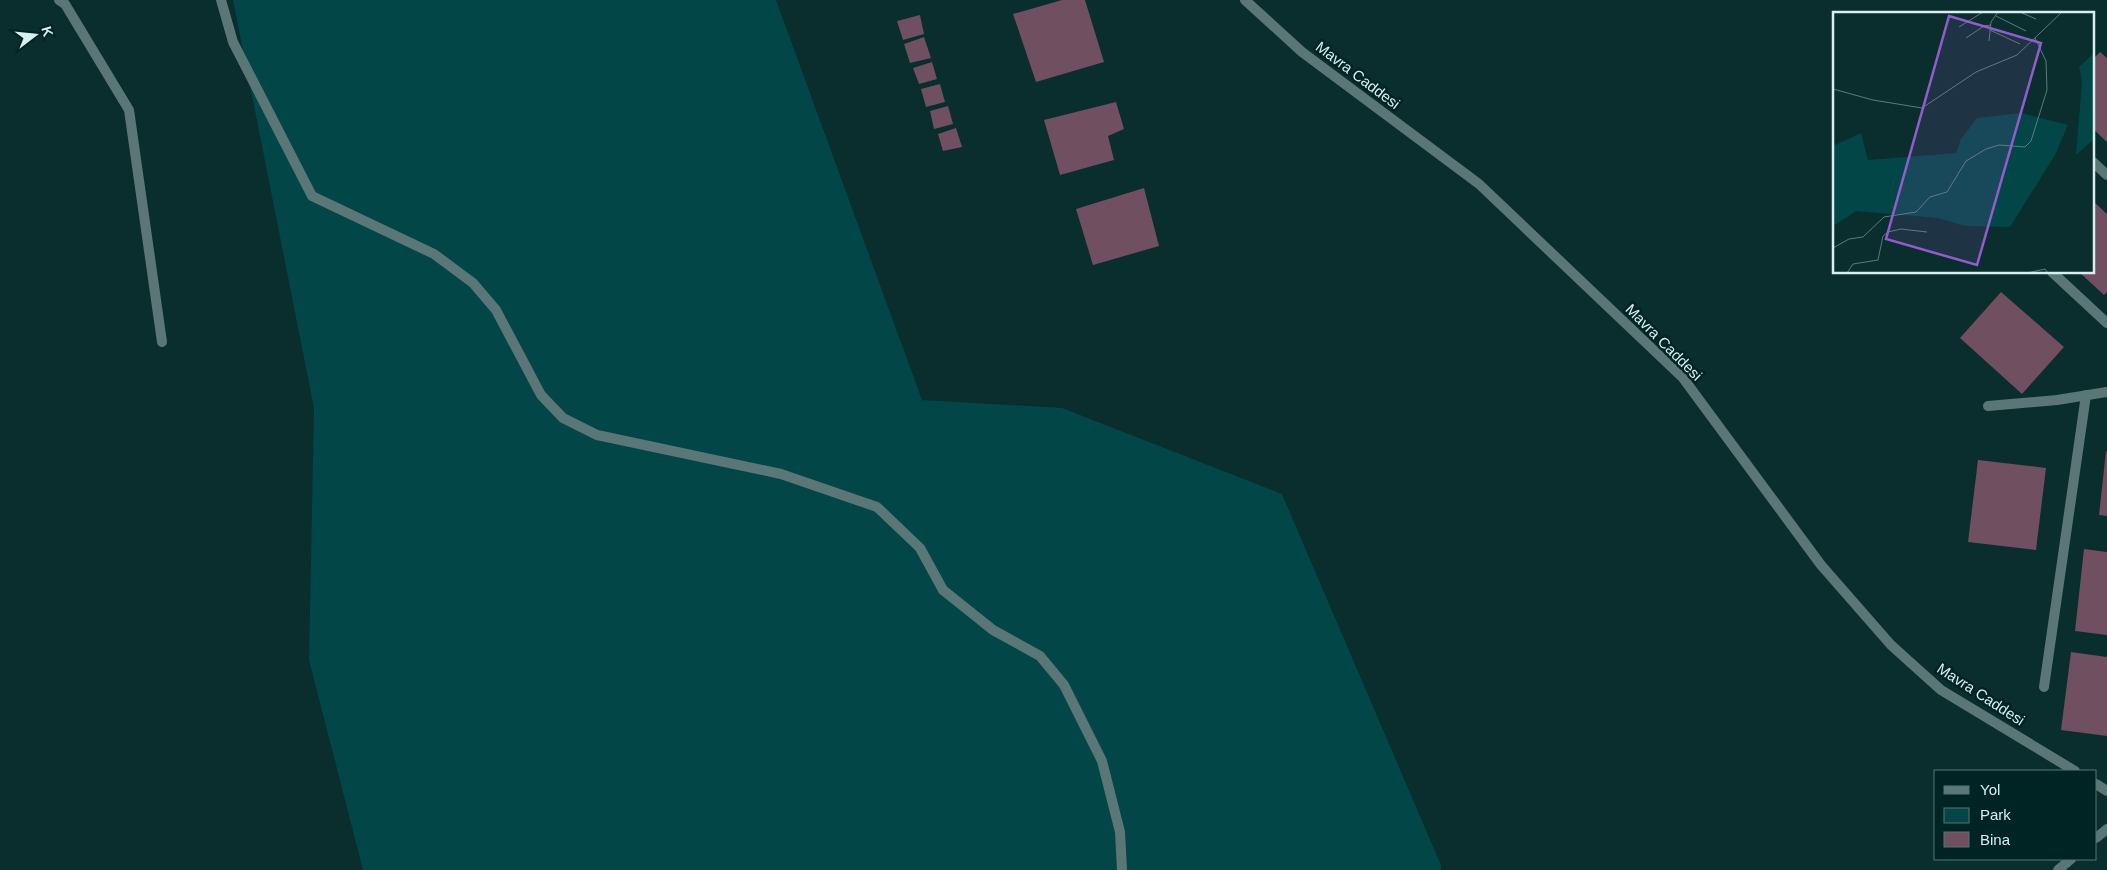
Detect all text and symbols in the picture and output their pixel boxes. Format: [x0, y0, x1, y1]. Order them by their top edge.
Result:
north arrow [10, 10, 60, 60]
inset map [1833, 12, 2094, 274]
text: K [38, 24, 57, 38]
street label: Mavra Caddesi [1313, 38, 1403, 112]
street label: Mavra Caddesi [1622, 300, 1706, 384]
street label: Mavra Caddesi [1934, 659, 2028, 729]
legend [1934, 770, 2097, 860]
text: Yol [1980, 781, 2000, 798]
text: Park [1980, 806, 2011, 823]
text: Bina [1980, 831, 2011, 848]

